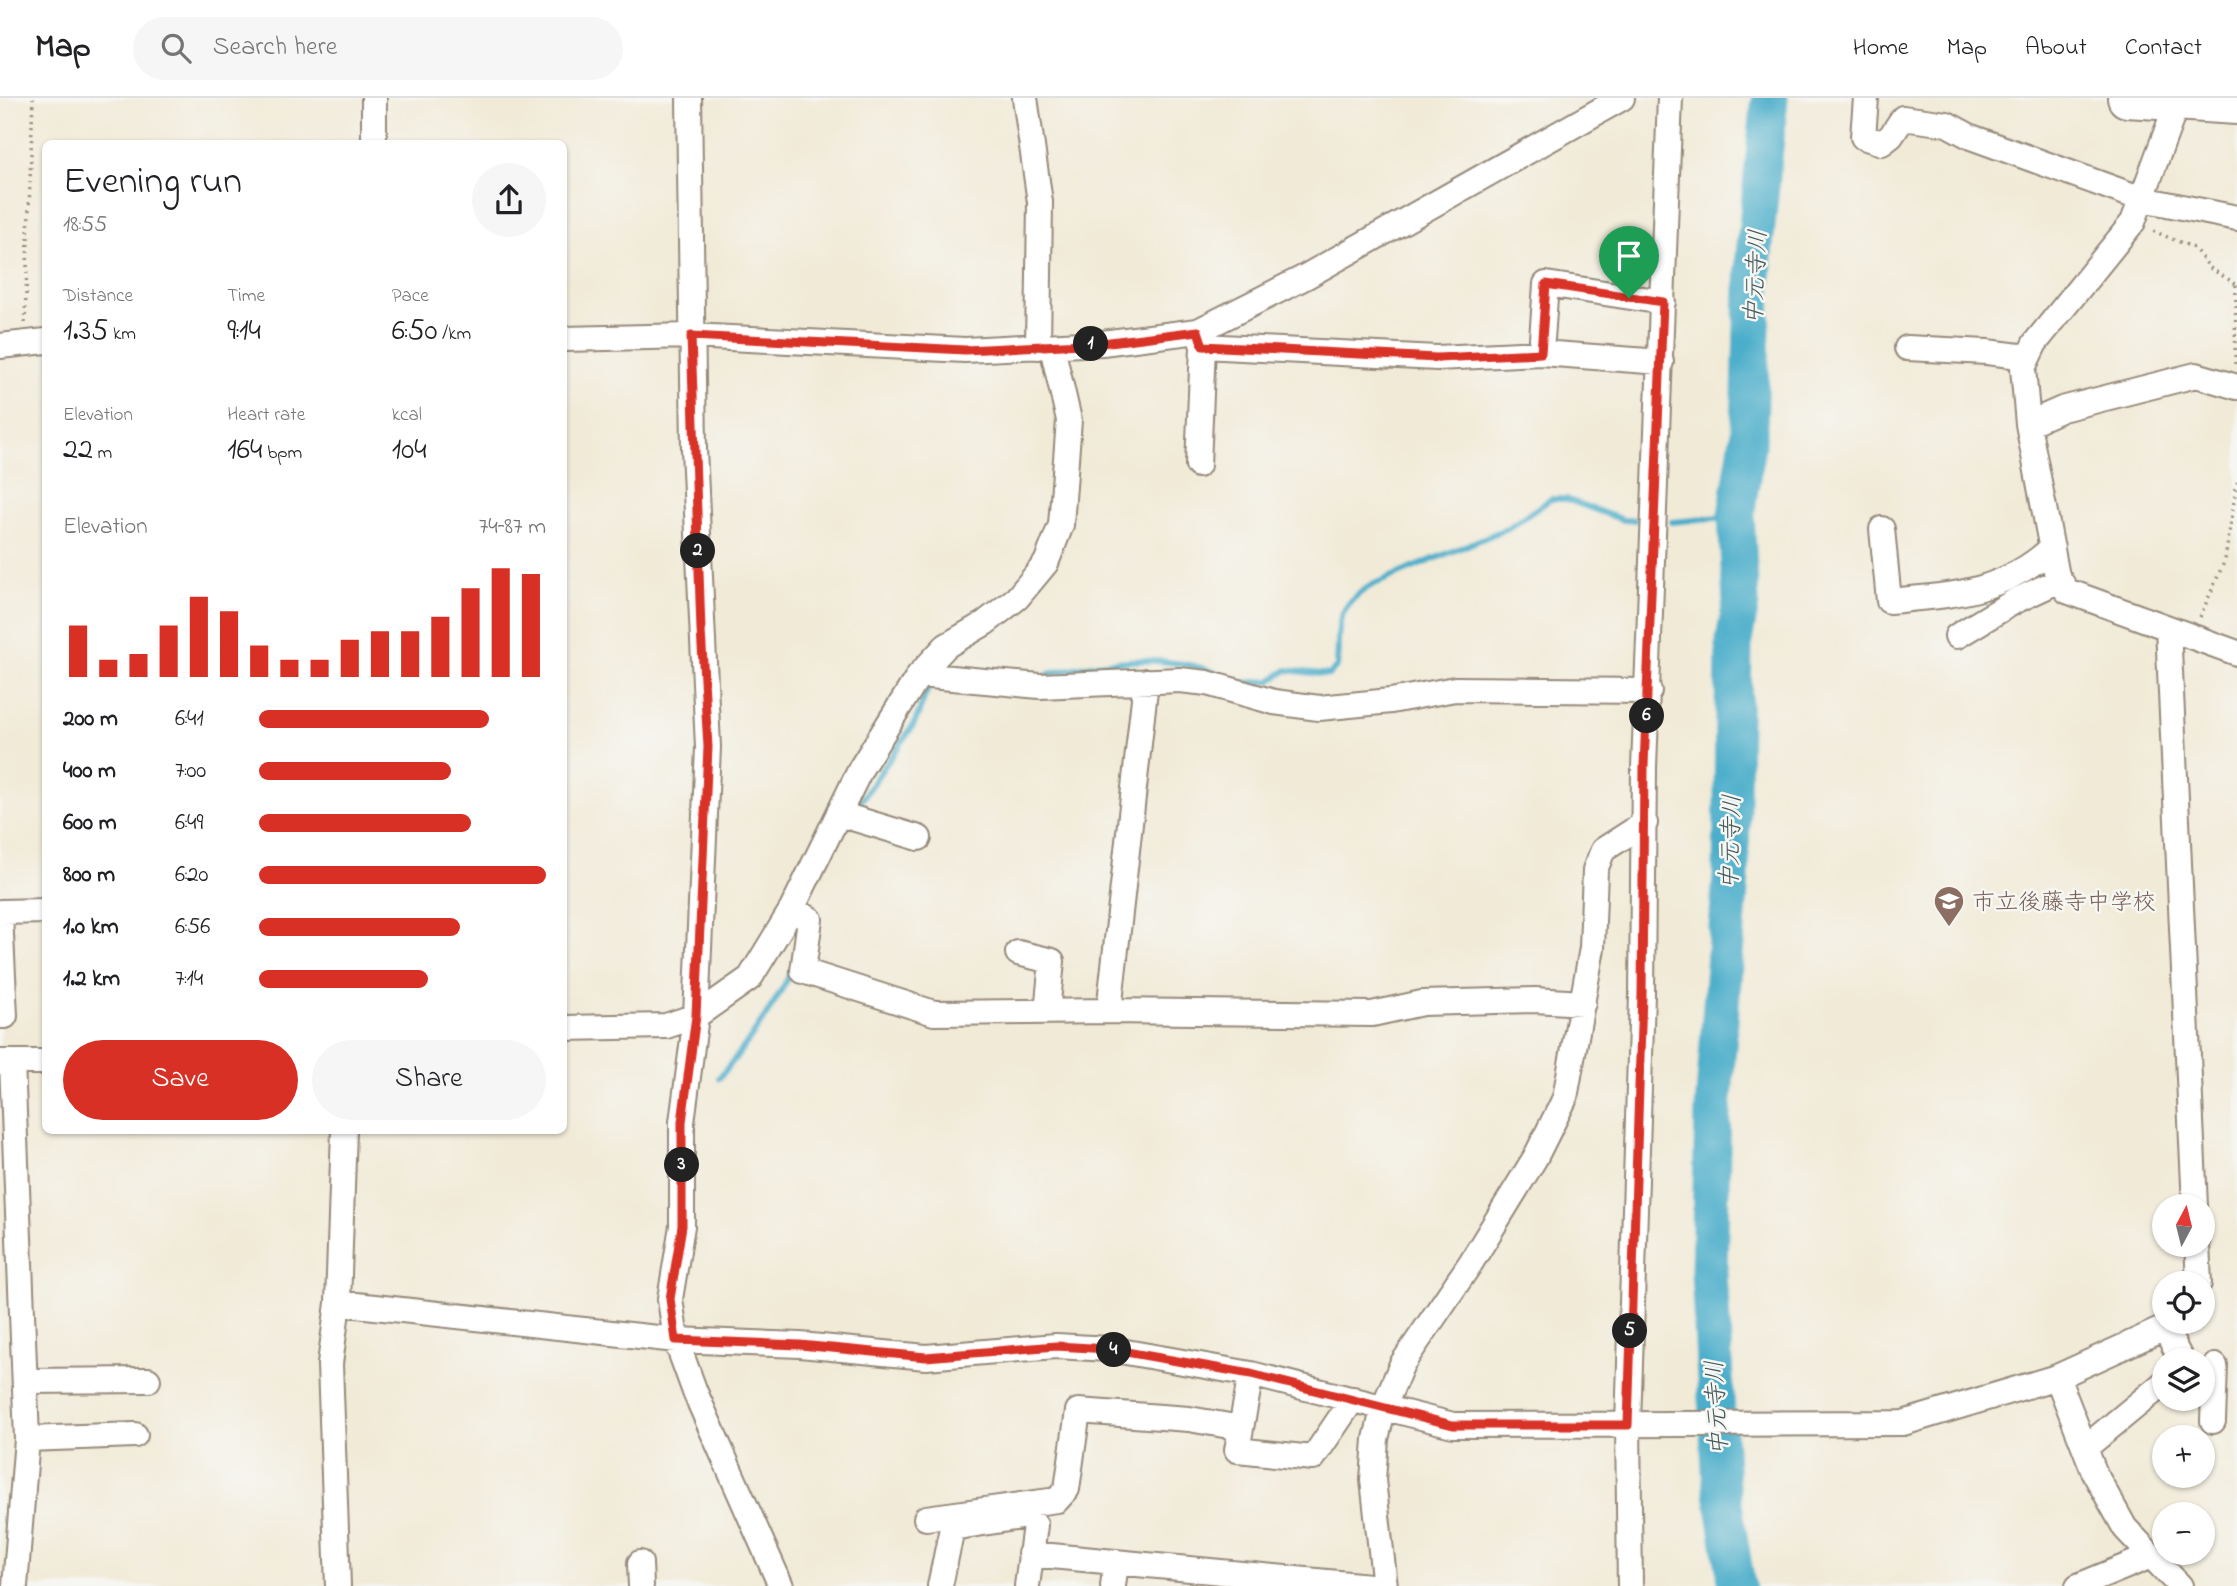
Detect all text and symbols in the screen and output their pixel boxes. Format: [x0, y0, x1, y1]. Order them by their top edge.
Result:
search box [133, 17, 623, 80]
text: Map [35, 24, 91, 72]
icon: search [157, 29, 195, 67]
text: Search here [213, 29, 337, 67]
text: Home [1853, 31, 1909, 66]
text: Map [1947, 31, 1987, 66]
text: About [2025, 31, 2087, 66]
text: Contact [2125, 31, 2202, 66]
text: Evening run [63, 155, 242, 211]
button: share [472, 163, 546, 237]
text: 18:55 [63, 209, 107, 242]
pin [1599, 226, 1659, 298]
water label: 中元寺川 [1738, 228, 1777, 326]
icon: arrive [1610, 237, 1648, 275]
text: Distance [63, 283, 133, 310]
text: Time [227, 283, 265, 310]
text: Pace [392, 283, 429, 310]
text: 1.35 [63, 310, 108, 354]
text: 9:14 [227, 310, 261, 354]
text: 6:50 [392, 310, 438, 354]
text: km [108, 321, 136, 348]
text: /km [438, 321, 471, 348]
pin: 1 [1074, 327, 1108, 362]
text: 1 [1087, 330, 1094, 357]
text: Elevation [63, 402, 133, 429]
text: Heart rate [227, 402, 305, 429]
text: kcal [392, 402, 422, 429]
text: 22 [63, 429, 93, 473]
text: 164 [227, 429, 262, 473]
text: 104 [392, 429, 427, 473]
text: m [93, 440, 112, 467]
text: bpm [262, 440, 302, 467]
text: Elevation [63, 511, 148, 544]
text: 74–87 m [479, 511, 546, 544]
pin: 2 [680, 533, 716, 568]
text: 2 [693, 537, 702, 564]
pin: 6 [1630, 698, 1664, 734]
text: 6 [1642, 702, 1651, 729]
text: 200 m [63, 703, 118, 736]
text: 6:41 [175, 703, 204, 736]
text: 400 m [63, 755, 116, 788]
text: 7:00 [175, 755, 206, 788]
water label: 中元寺川 [1713, 794, 1752, 891]
text: 600 m [63, 807, 117, 840]
text: 6:49 [175, 807, 203, 840]
text: 800 m [63, 859, 115, 892]
text: 6:20 [175, 859, 208, 892]
school or university icon: 市立後藤寺中学校 [1932, 884, 1966, 928]
place label: 市立後藤寺中学校 [1972, 887, 2156, 920]
text: 1.0 km [63, 911, 119, 944]
text: 6:56 [175, 911, 210, 944]
text: 1.2 km [63, 963, 120, 996]
text: 7:14 [175, 963, 203, 996]
button: Save [63, 1040, 298, 1120]
button: Share [312, 1040, 546, 1120]
pin: 3 [664, 1148, 700, 1182]
text: 3 [678, 1151, 685, 1178]
north arrow [2152, 1194, 2216, 1256]
map controls [2152, 1194, 2215, 1565]
button: locate [2152, 1271, 2215, 1334]
pin: 5 [1612, 1314, 1648, 1348]
text: 5 [1624, 1317, 1635, 1344]
pin: 4 [1096, 1332, 1132, 1368]
text: 4 [1110, 1336, 1117, 1363]
button: layers [2152, 1348, 2215, 1411]
water label: 中元寺川 [1699, 1359, 1738, 1457]
button: + [2152, 1425, 2215, 1488]
button: − [2152, 1502, 2215, 1565]

